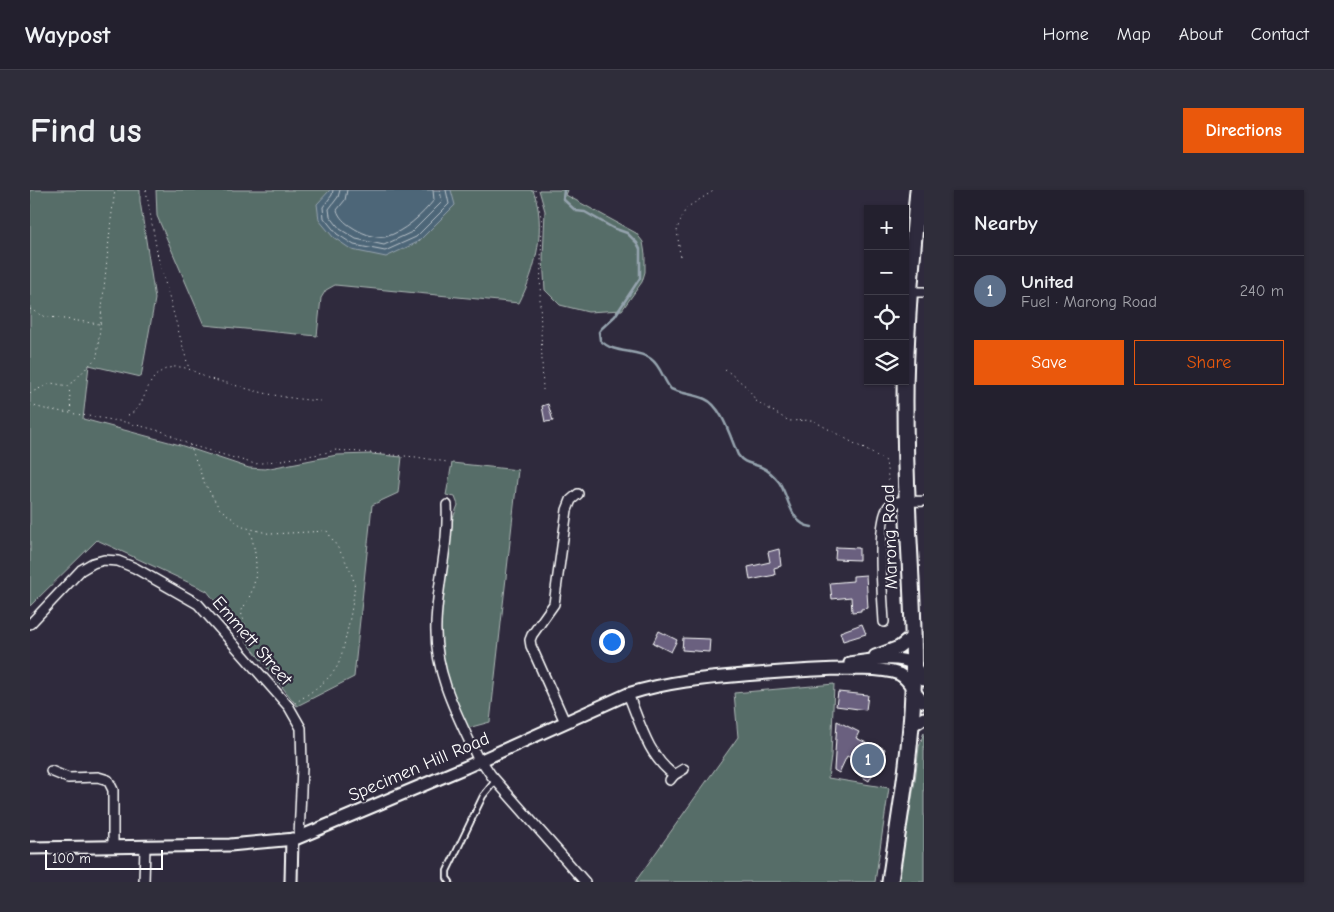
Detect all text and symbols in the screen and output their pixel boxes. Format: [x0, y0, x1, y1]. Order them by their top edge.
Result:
text: Waypost [25, 21, 110, 49]
text: Home [1042, 24, 1089, 45]
text: Map [1117, 24, 1151, 45]
text: About [1179, 24, 1223, 45]
text: Contact [1251, 24, 1309, 45]
button: Directions [1183, 108, 1304, 153]
text: Find us [30, 110, 142, 151]
map controls [864, 205, 909, 385]
button: + [864, 205, 909, 250]
text: Nearby [974, 211, 1038, 235]
button: − [864, 250, 909, 295]
text: United [1021, 271, 1074, 293]
text: 1 [987, 282, 993, 300]
text: 240 m [1240, 282, 1284, 300]
text: Fuel · Marong Road [1021, 293, 1157, 311]
button: locate [864, 295, 909, 340]
button: layers [864, 340, 909, 385]
button: Save [974, 340, 1124, 385]
button: Share [1134, 340, 1284, 385]
street label: Marong Road [878, 484, 902, 590]
street label: Emmett Street [208, 592, 297, 690]
your location [599, 629, 625, 655]
street label: Specimen Hill Road [345, 728, 493, 806]
pin: 1 [852, 741, 884, 779]
scale bar [45, 847, 162, 870]
text: 100 m [52, 850, 91, 867]

